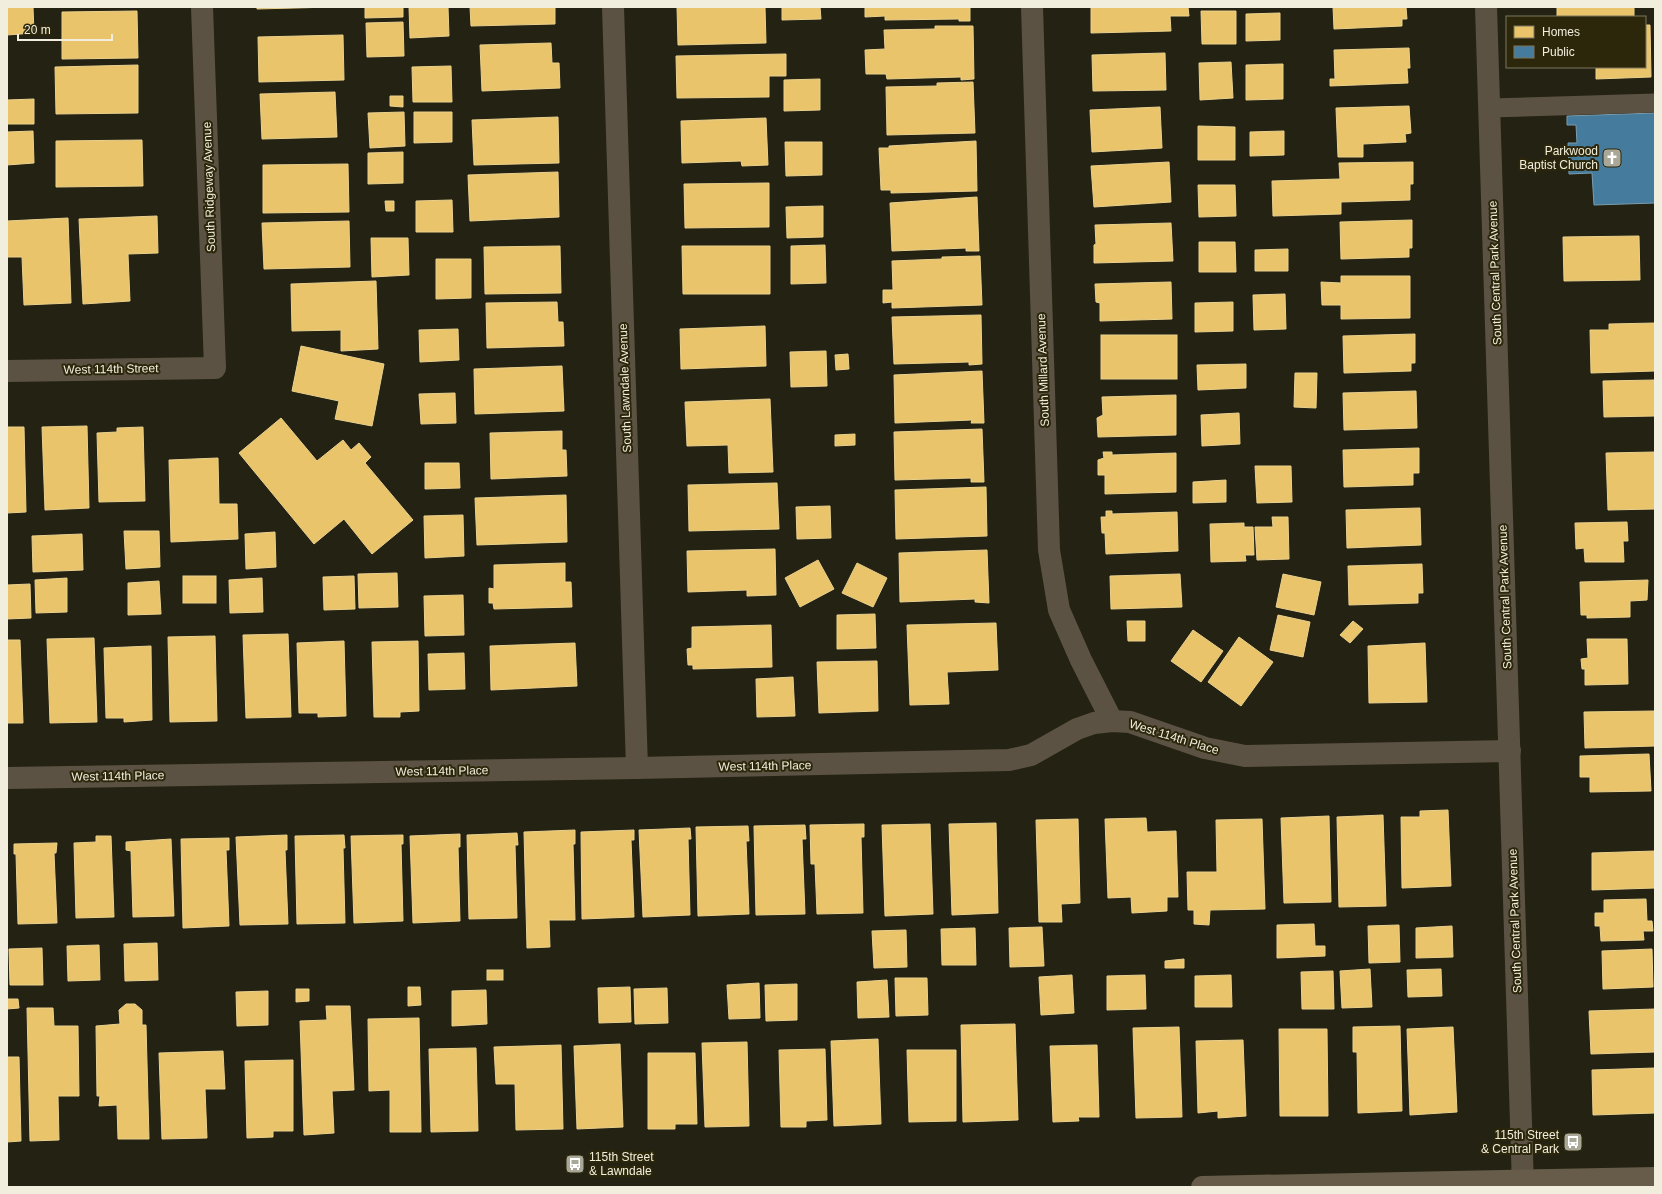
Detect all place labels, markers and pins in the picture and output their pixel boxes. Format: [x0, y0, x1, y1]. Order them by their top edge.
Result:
place label: Parkwood Baptist Church [1519, 144, 1598, 172]
church icon: Parkwood Baptist Church [1601, 147, 1623, 169]
place label: 115th Street & Central Park [1481, 1128, 1560, 1156]
bus stop icon: 115th Street & Central Park [1562, 1131, 1584, 1153]
place label: 115th Street & Lawndale [589, 1150, 654, 1178]
bus stop icon: 115th Street & Lawndale [564, 1153, 586, 1175]

